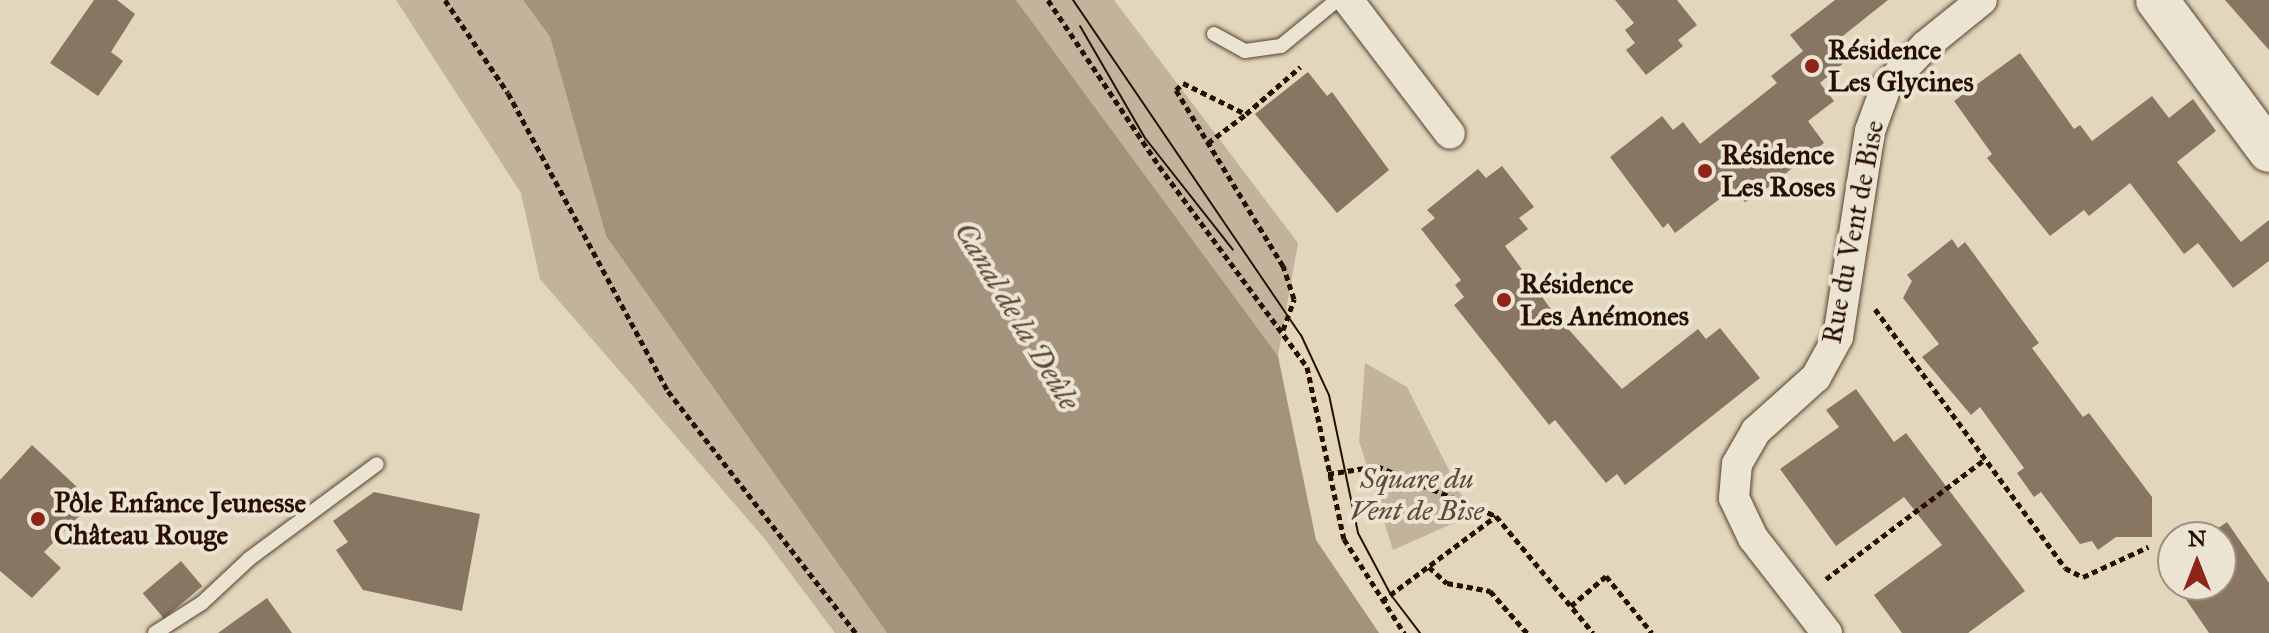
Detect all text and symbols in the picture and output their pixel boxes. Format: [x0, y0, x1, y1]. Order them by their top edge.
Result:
place label: Résidence Les Glycines [1828, 33, 1974, 99]
marker: Résidence Les Glycines [1803, 57, 1821, 75]
street label: Rue du Vent de Bise [1815, 117, 1891, 347]
place label: Résidence Les Roses [1721, 138, 1835, 204]
marker: Résidence Les Roses [1696, 162, 1714, 180]
water label: Canal de la Deûle [947, 216, 1087, 416]
place label: Résidence Les Anémones [1520, 267, 1689, 333]
marker: Résidence Les Anémones [1495, 291, 1513, 309]
park label: Square du Vent de Bise [1350, 462, 1484, 528]
place label: Pôle Enfance Jeunesse Château Rouge [54, 486, 306, 552]
marker: Pôle Enfance Jeunesse Château Rouge [29, 510, 47, 528]
north arrow [2157, 521, 2237, 601]
text: N [2188, 525, 2206, 552]

